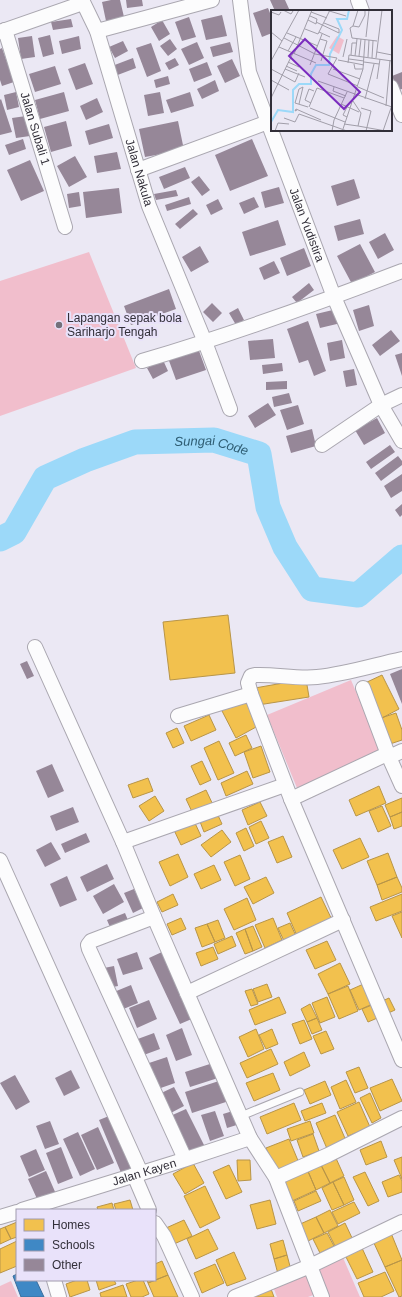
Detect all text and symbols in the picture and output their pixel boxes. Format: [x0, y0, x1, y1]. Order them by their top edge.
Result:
inset map [271, 10, 392, 131]
street label: Jalan Subali 1 [17, 90, 53, 167]
street label: Jalan Nakula [122, 137, 156, 208]
street label: Jalan Yudistira [286, 186, 327, 264]
place label: Lapangan sepak bola Sariharjo Tengah [67, 311, 182, 339]
marker: Lapangan sepak bola Sariharjo Tengah [54, 320, 64, 330]
water label: Sungai Code [174, 432, 250, 458]
street label: Jalan Kayen [111, 1156, 178, 1189]
legend [16, 1209, 156, 1281]
text: Homes [52, 1218, 90, 1232]
text: Schools [52, 1238, 95, 1252]
text: Other [52, 1258, 82, 1272]

